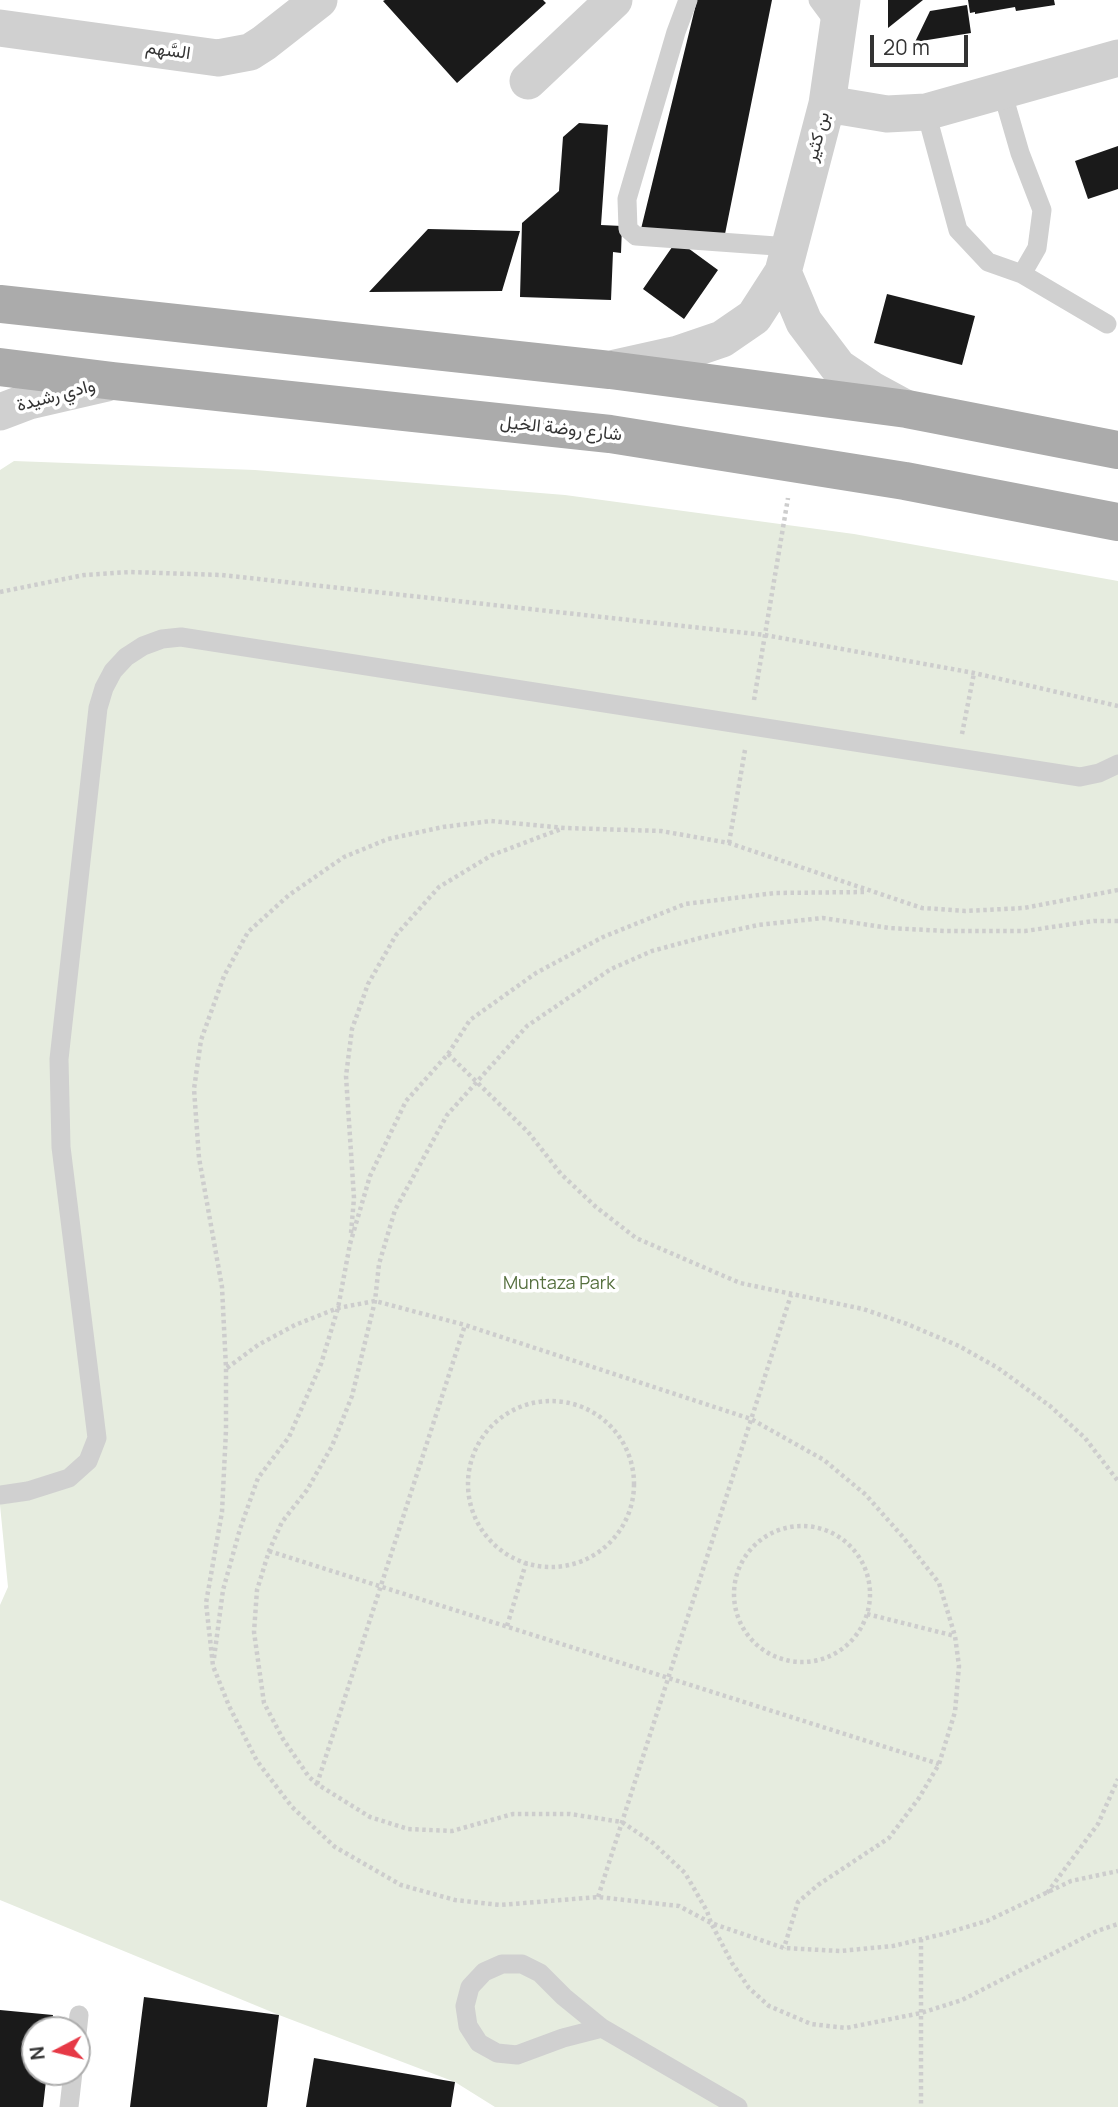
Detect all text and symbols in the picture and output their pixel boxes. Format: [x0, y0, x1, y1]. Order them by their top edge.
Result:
scale bar [873, 21, 971, 65]
text: 20 m [883, 33, 930, 61]
street label: السَّهم [144, 37, 192, 65]
street label: بن كثير [801, 110, 835, 164]
street label: وادي رشيدة [14, 375, 98, 417]
street label: شارع روضة الخيل [499, 412, 623, 446]
park label: Muntaza Park [503, 1273, 615, 1295]
north arrow [21, 2016, 91, 2086]
text: N [23, 2045, 51, 2062]

